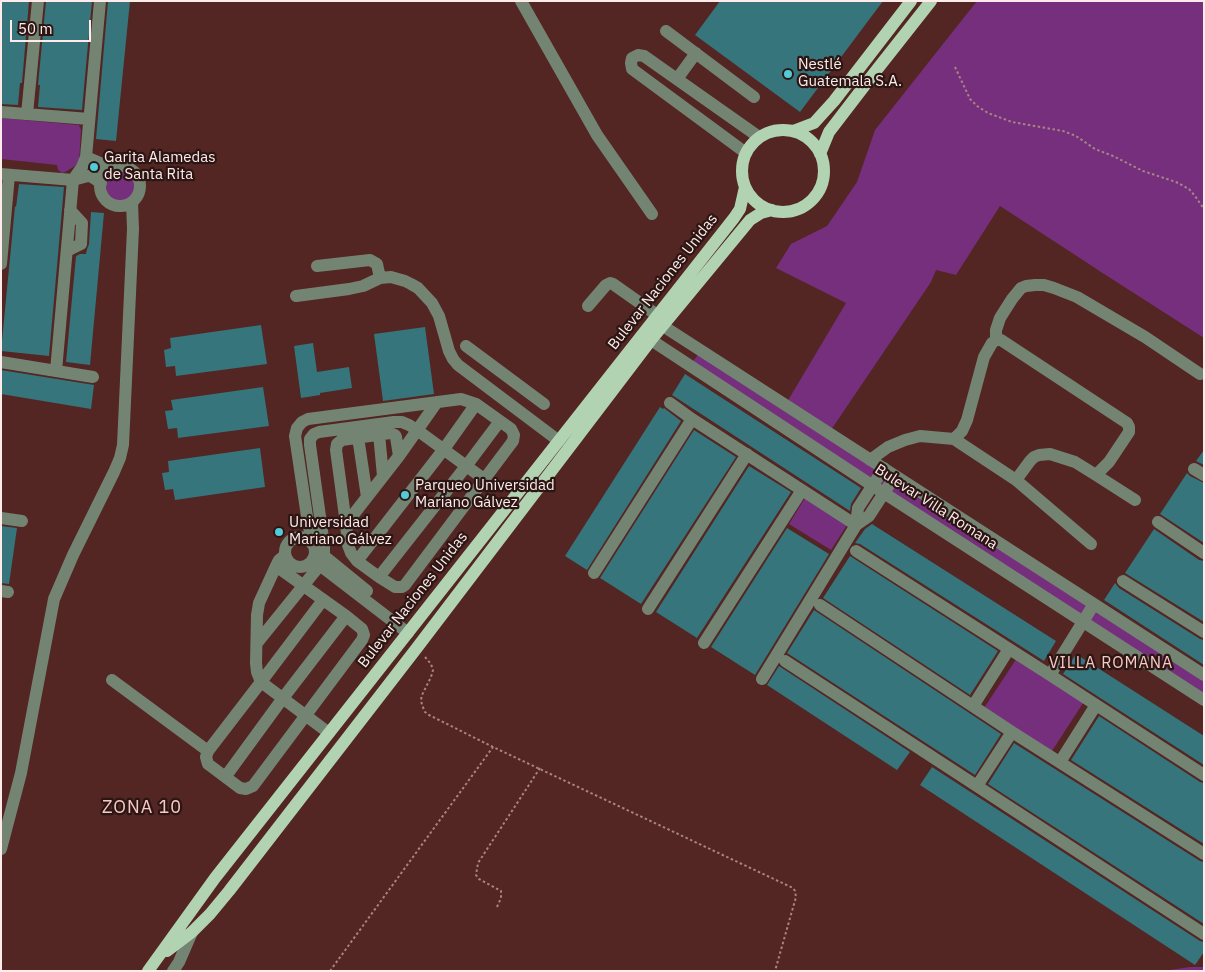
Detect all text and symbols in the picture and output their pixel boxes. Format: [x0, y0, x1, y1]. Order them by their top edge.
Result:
scale bar [12, 10, 94, 42]
text: 50 m [18, 19, 53, 38]
place label: Nestlé Guatemala S.A. [798, 56, 902, 91]
marker: Nestlé Guatemala S.A. [782, 68, 794, 80]
place label: Garita Alamedas de Santa Rita [104, 149, 216, 184]
marker: Garita Alamedas de Santa Rita [88, 161, 100, 173]
street label: Bulevar Naciones Unidas [604, 211, 722, 353]
street label: Bulevar Villa Romana [871, 461, 1001, 553]
place label: Parqueo Universidad Mariano Gálvez [415, 477, 555, 512]
marker: Parqueo Universidad Mariano Gálvez [399, 489, 411, 501]
place label: Universidad Mariano Gálvez [289, 514, 392, 549]
marker: Universidad Mariano Gálvez [273, 526, 285, 538]
street label: Bulevar Naciones Unidas [354, 529, 472, 671]
district label: VILLA ROMANA [1047, 653, 1175, 673]
district label: ZONA 10 [101, 797, 183, 819]

